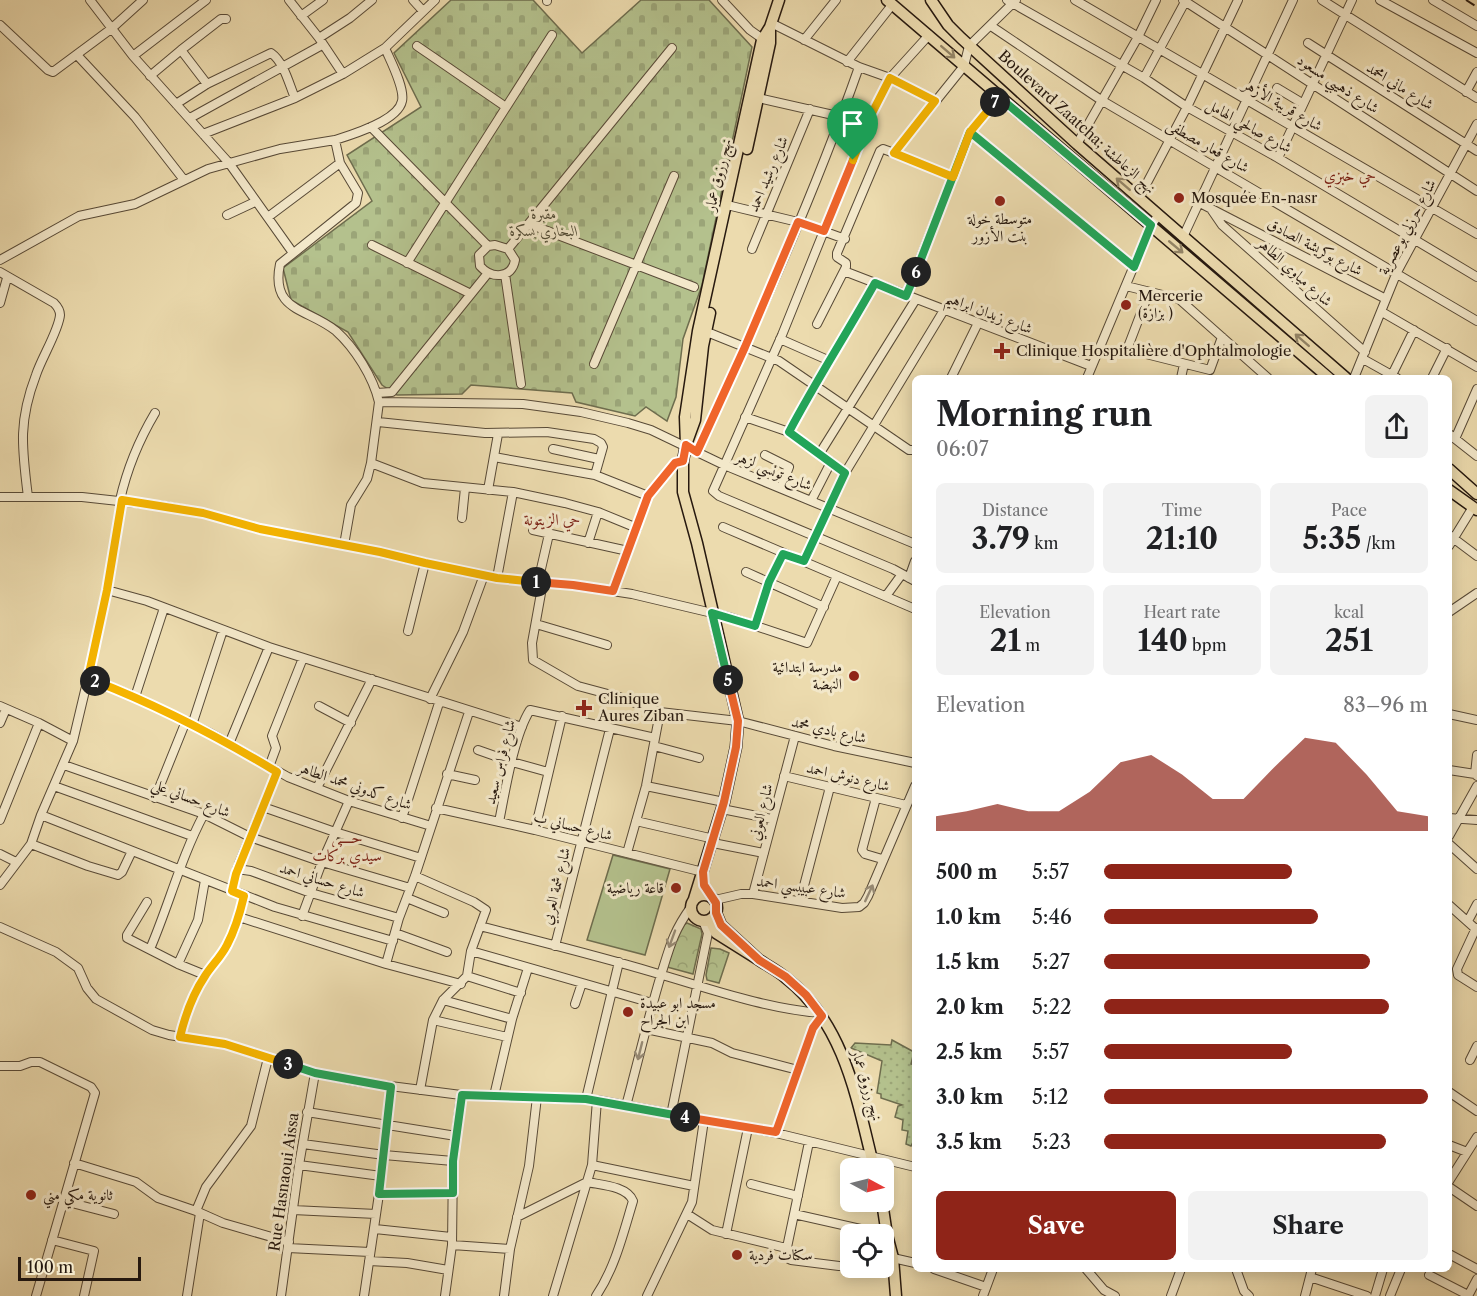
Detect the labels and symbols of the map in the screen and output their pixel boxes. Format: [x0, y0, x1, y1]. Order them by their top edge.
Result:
one-way arrow [940, 45, 955, 59]
street label: Boulevard Zaatcha; نهج الزعاطشة [991, 46, 1160, 201]
street label: شارع ذهيبي مسعود [1291, 50, 1383, 121]
street label: شارع ماني امحمد [1361, 57, 1437, 117]
street label: شارع قريبة الأزهر [1237, 72, 1327, 138]
pin: 7 [980, 87, 1010, 117]
street label: شارع صالحي الهامل [1201, 94, 1296, 161]
pin [827, 98, 878, 160]
street label: شارع قعار مصطفى [1162, 114, 1253, 180]
street label: شارع رشيد احمد [743, 133, 796, 216]
street label: نهج رزوق عمار [700, 137, 740, 216]
district label: حي خبزي [1324, 165, 1376, 188]
street label: شارع حرزلي بوعصرية [1373, 176, 1443, 280]
one-way arrow [1116, 177, 1131, 191]
place label: Mosquée En-nasr [1191, 188, 1318, 207]
marker: Mosquée En-nasr [1172, 191, 1186, 205]
marker: متوسطة خولة بنت الأزور [993, 194, 1007, 208]
park label: مقبرة البخاري بسكرة [509, 204, 578, 243]
place label: متوسطة خولة بنت الأزور [967, 209, 1032, 245]
street label: شارع بوكريشة الصادق [1262, 213, 1366, 283]
street label: شارع مياوي الطاهر [1250, 232, 1337, 313]
one-way arrow [1168, 240, 1184, 253]
pin: 6 [901, 257, 931, 287]
place label: Mercerie (بزازة ) [1138, 286, 1203, 322]
street label: شارع زيدان ابراهيم [941, 287, 1035, 343]
marker: Mercerie (بزازة ) [1119, 298, 1133, 312]
one-way arrow [1295, 333, 1310, 347]
place label: Clinique Hospitalière d'Ophtalmologie [1016, 341, 1291, 360]
marker: Clinique Hospitalière d'Ophtalmologie [993, 342, 1011, 360]
street label: شارع تونسي لزهر [730, 446, 815, 499]
district label: حي الزيتونة [524, 509, 580, 532]
pin: 1 [521, 567, 551, 597]
place label: مدرسة ابتدائية النهضة [772, 657, 842, 694]
pin: 5 [713, 665, 743, 695]
pin: 2 [80, 666, 110, 696]
marker: مدرسة ابتدائية النهضة [847, 669, 861, 683]
place label: Clinique Aures Ziban [597, 689, 685, 725]
marker: Clinique Aures Ziban [575, 699, 593, 717]
street label: شارع بادي محمد [789, 712, 869, 751]
street label: شارع فراس سعيد [480, 718, 523, 807]
street label: شارع كدوني محمد الطاهر [293, 757, 414, 818]
street label: شارع دنوش احمد [804, 758, 892, 799]
street label: شارع حساني علي [147, 774, 233, 826]
street label: شارع العوني [744, 782, 781, 843]
street label: شارع حساني ب [531, 807, 615, 848]
district label: حــــي سيدي بركات [312, 827, 382, 868]
street label: شارع شمة العربي [537, 845, 578, 927]
street label: شارع حساني احمد [276, 858, 367, 905]
street label: شارع عبيبسي احمد [754, 871, 847, 907]
place label: قاعة رياضية [607, 878, 664, 897]
marker: قاعة رياضية [669, 881, 683, 895]
one-way arrow [863, 884, 875, 902]
one-way arrow [666, 929, 677, 948]
place label: مسجد ابو عبيدة ابن الجراح [640, 993, 716, 1033]
marker: مسجد ابو عبيدة ابن الجراح [621, 1005, 635, 1019]
one-way arrow [634, 1041, 646, 1060]
street label: نهج رزوق عمار [842, 1045, 887, 1124]
pin: 3 [273, 1049, 303, 1079]
pin: 4 [670, 1102, 700, 1132]
street label: Rue Hasnaoui Aissa [264, 1111, 303, 1253]
north arrow [840, 1158, 894, 1212]
place label: ثانوية مكي مني [43, 1185, 113, 1209]
marker: ثانوية مكي مني [24, 1188, 38, 1202]
place label: سكنات فردية [749, 1245, 813, 1265]
marker: سكنات فردية [730, 1248, 744, 1262]
scale bar [18, 1254, 141, 1282]

